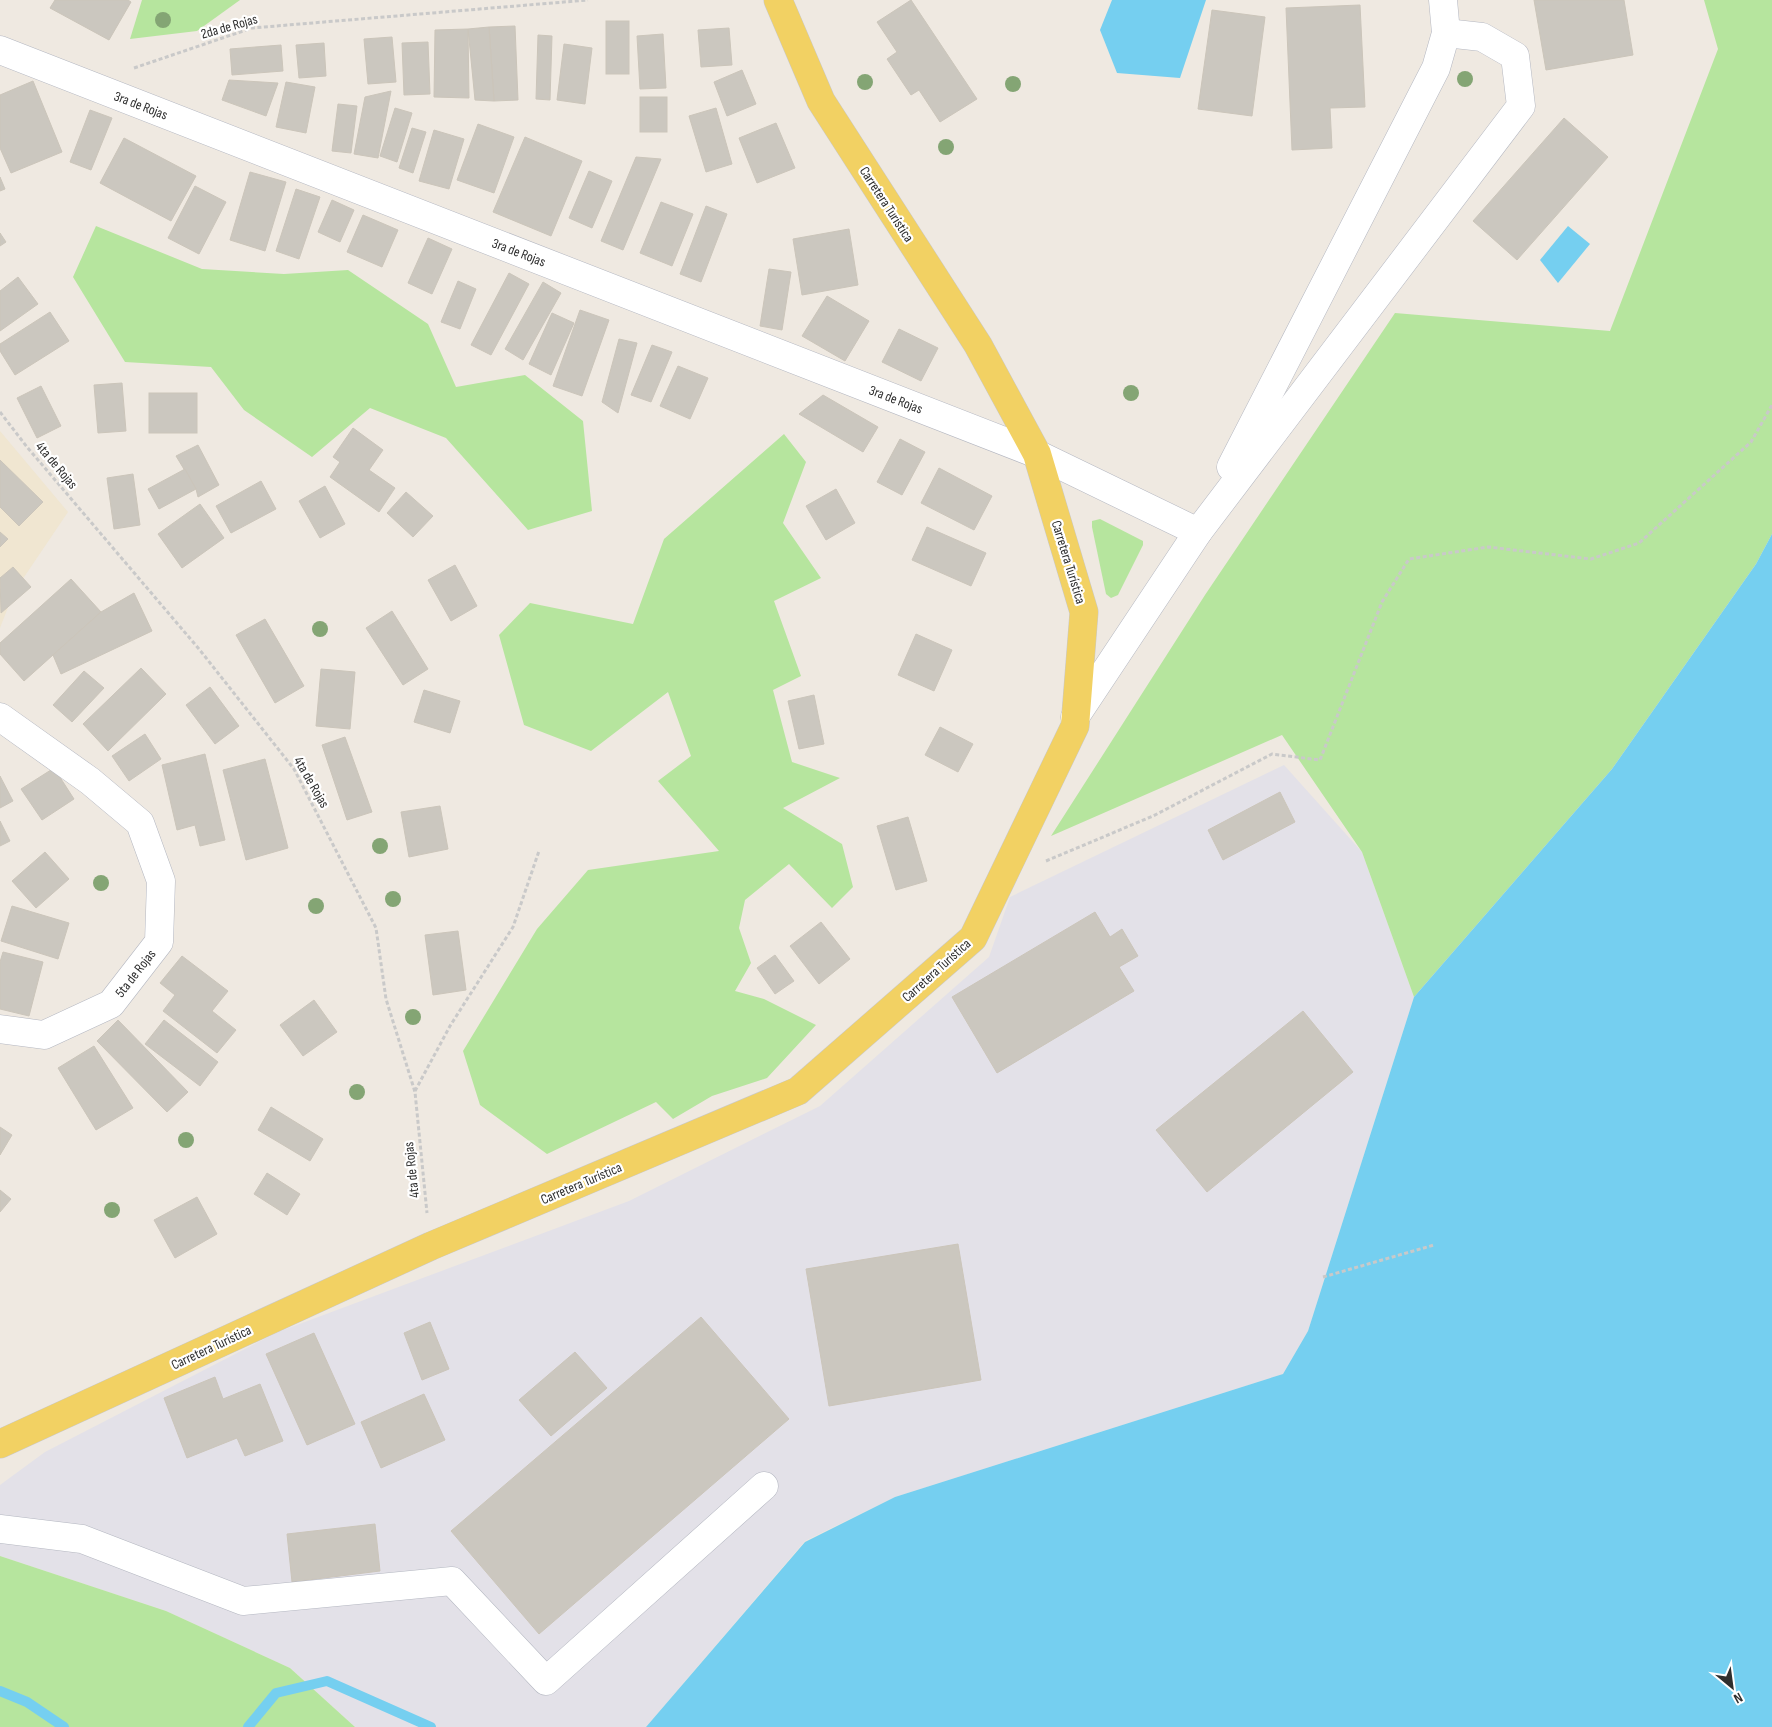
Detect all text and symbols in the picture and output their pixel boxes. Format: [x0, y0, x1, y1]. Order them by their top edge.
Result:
street label: 2da de Rojas [199, 10, 259, 43]
street label: 3ra de Rojas [112, 87, 170, 123]
street label: Carretera Turística [856, 163, 917, 245]
street label: 3ra de Rojas [490, 234, 548, 270]
street label: 3ra de Rojas [867, 381, 925, 417]
street label: 4ta de Rojas [32, 438, 81, 492]
street label: Carretera Turística [1048, 518, 1089, 606]
street label: 4ta de Rojas [290, 754, 333, 811]
street label: Carretera Turística [899, 935, 974, 1006]
street label: 5ta de Rojas [111, 946, 159, 1001]
street label: 4ta de Rojas [400, 1141, 423, 1199]
street label: Carretera Turística [538, 1159, 624, 1208]
street label: Carretera Turística [168, 1321, 254, 1373]
north arrow [1707, 1662, 1757, 1712]
text: N [1731, 1689, 1745, 1707]

